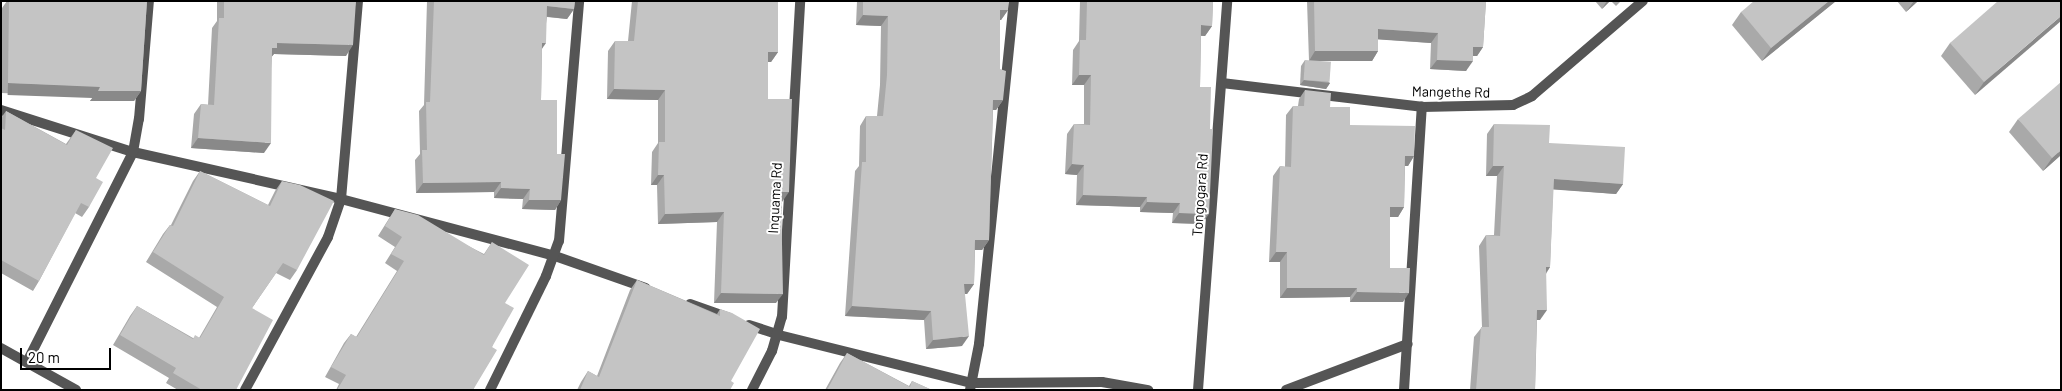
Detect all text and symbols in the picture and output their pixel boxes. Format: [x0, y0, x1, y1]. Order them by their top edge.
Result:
street label: Mangethe Rd [1412, 83, 1490, 101]
street label: Tongogara Rd [1189, 153, 1211, 237]
street label: Inquama Rd [765, 162, 785, 234]
scale bar [22, 338, 114, 370]
text: 20 m [28, 348, 60, 366]

